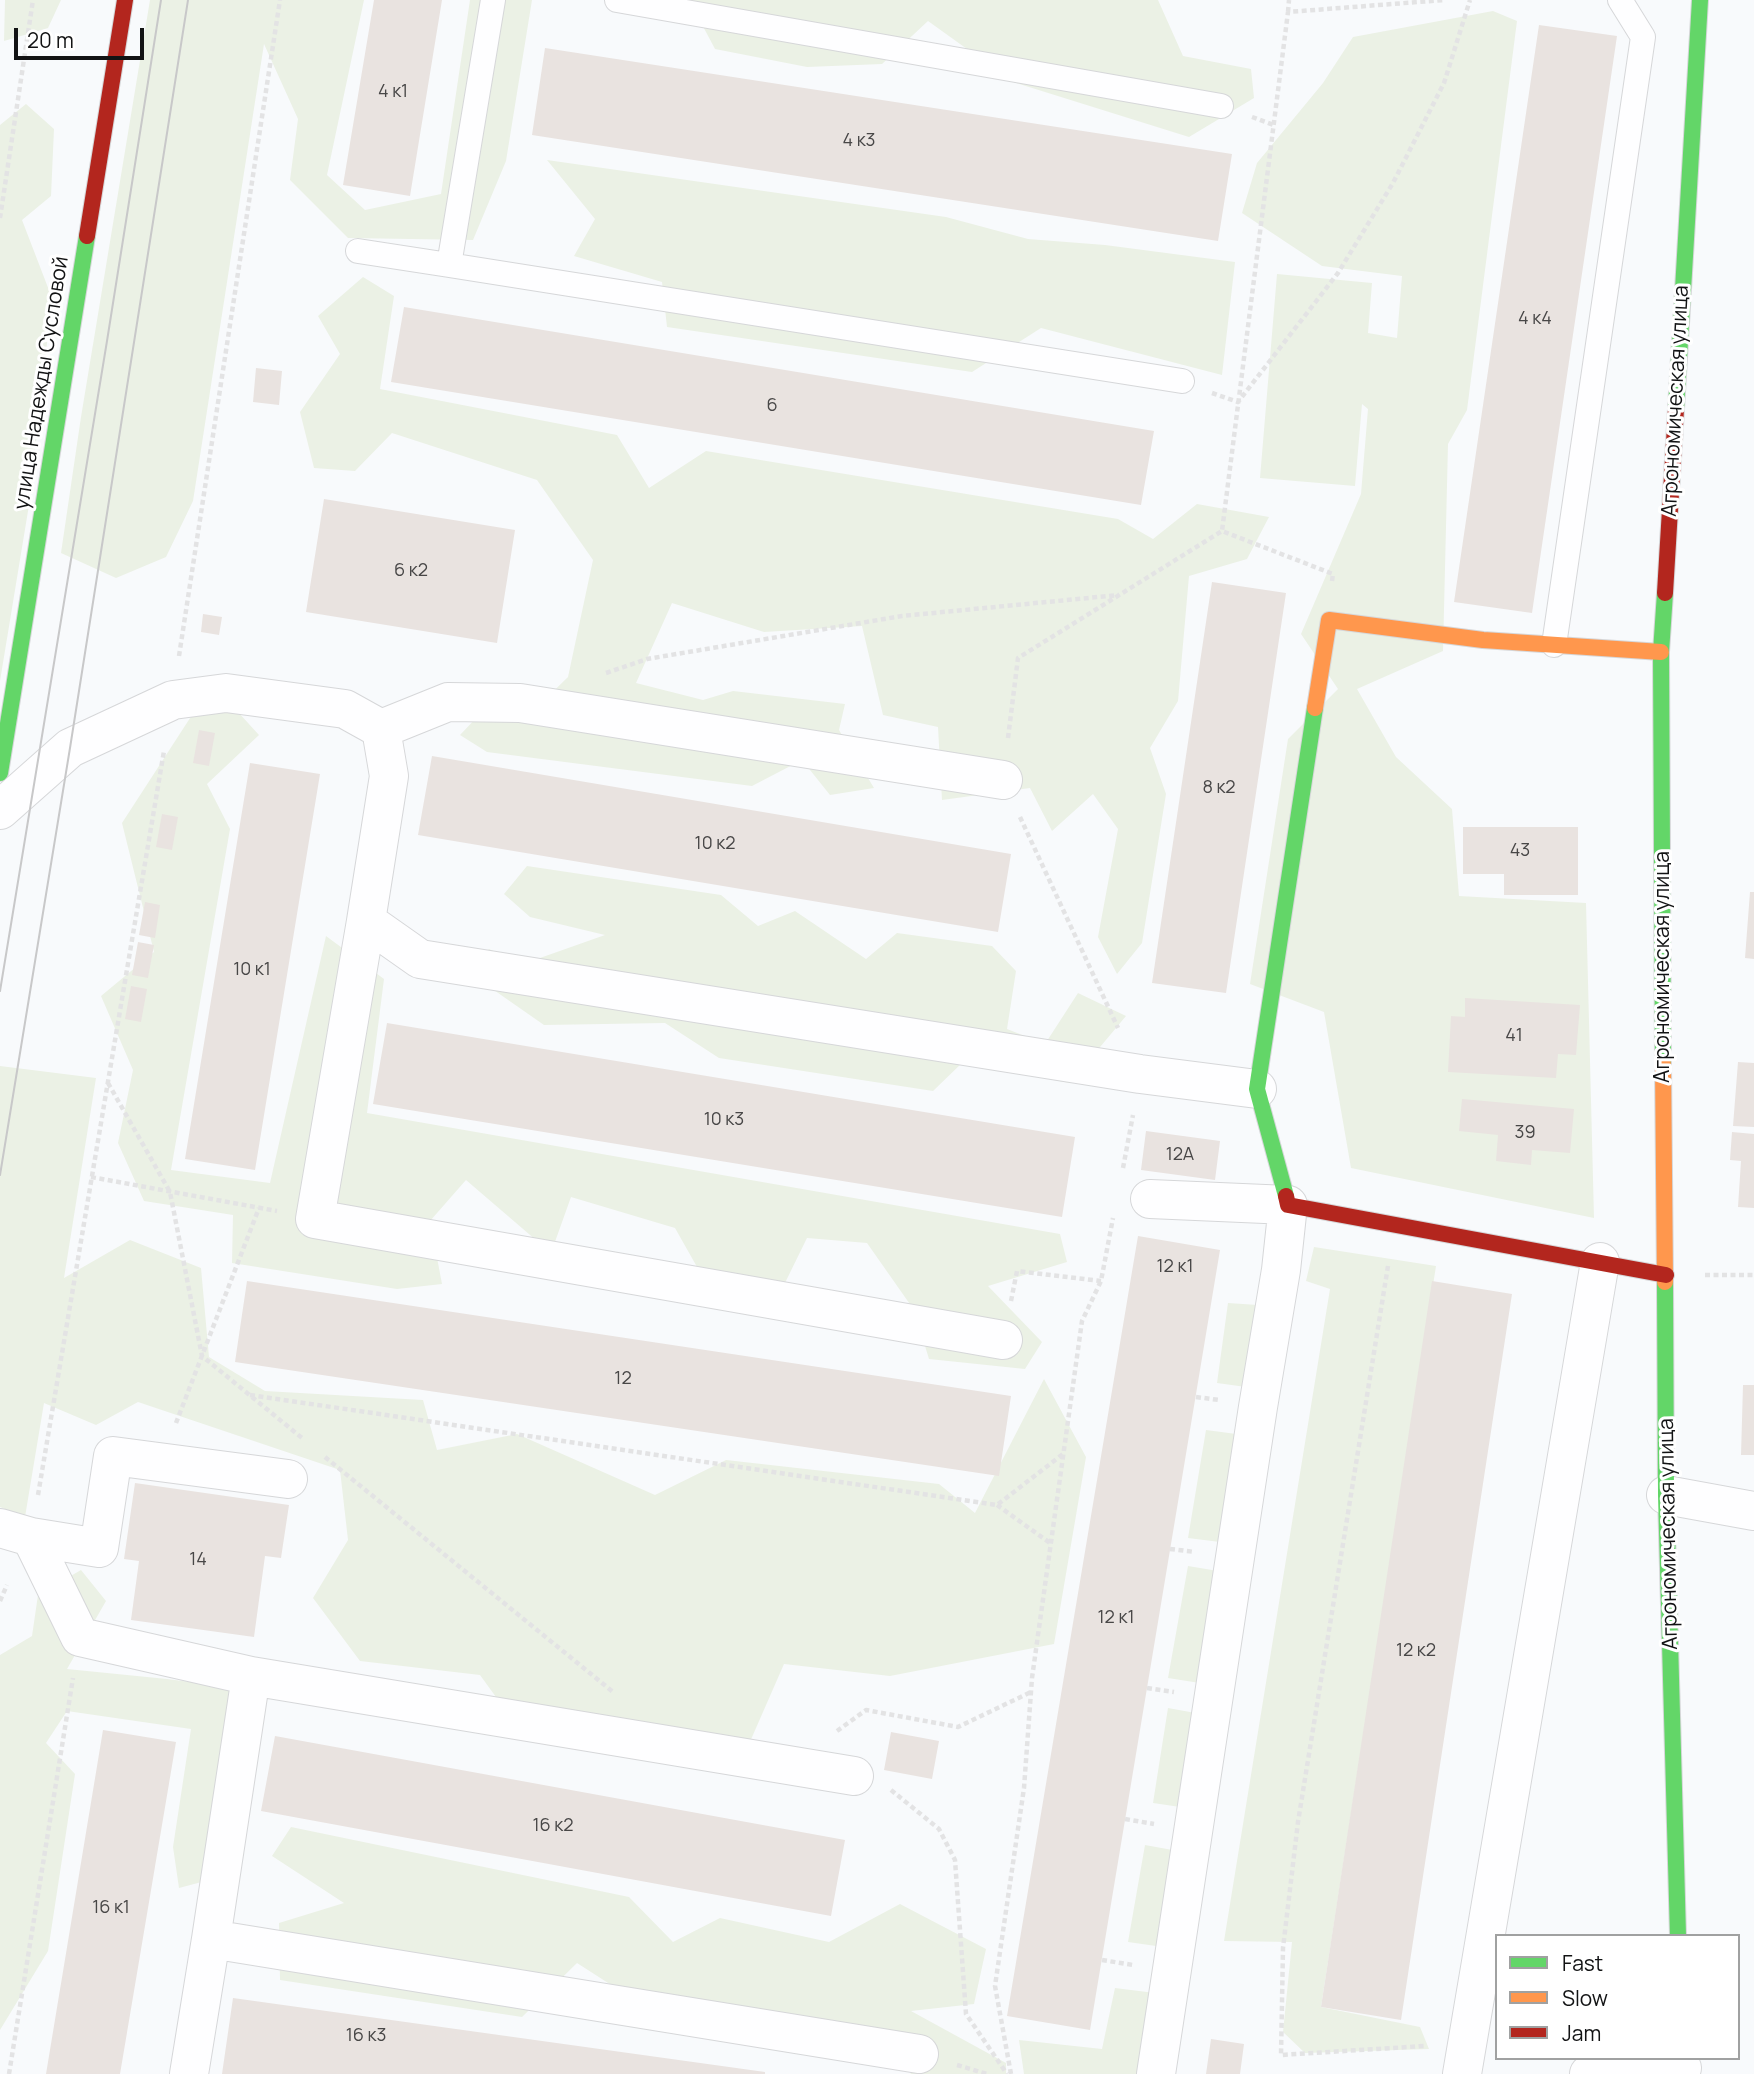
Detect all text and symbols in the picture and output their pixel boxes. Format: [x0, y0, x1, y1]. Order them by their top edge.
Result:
scale bar [18, 14, 147, 58]
text: 20 m [27, 26, 74, 54]
house number: 4 к1 [378, 81, 408, 103]
house number: 4 к3 [842, 130, 876, 152]
street label: улица Надежды Сусловой [10, 255, 74, 511]
street label: Агрономическая улица [1657, 285, 1695, 517]
house number: 4 к4 [1518, 308, 1552, 330]
house number: 6 [766, 395, 778, 417]
house number: 6 к2 [394, 560, 428, 582]
house number: 8 к2 [1202, 777, 1236, 799]
house number: 10 к2 [695, 833, 735, 855]
house number: 43 [1510, 840, 1530, 862]
street label: Агрономическая улица [1650, 851, 1676, 1083]
house number: 10 к1 [233, 959, 271, 981]
house number: 41 [1505, 1025, 1523, 1047]
house number: 10 к3 [704, 1109, 744, 1131]
house number: 39 [1514, 1122, 1536, 1144]
house number: 12А [1166, 1144, 1194, 1166]
house number: 12 к1 [1157, 1256, 1193, 1278]
house number: 12 [614, 1368, 632, 1390]
street label: Агрономическая улица [1654, 1418, 1684, 1650]
house number: 14 [189, 1549, 207, 1571]
house number: 12 к1 [1098, 1607, 1134, 1629]
house number: 12 к2 [1396, 1640, 1436, 1662]
house number: 16 к2 [533, 1815, 573, 1837]
house number: 16 к1 [92, 1897, 130, 1919]
legend [1495, 1934, 1740, 2060]
text: Fast [1562, 1949, 1603, 1977]
text: Slow [1562, 1984, 1608, 2012]
text: Jam [1562, 2019, 1601, 2047]
house number: 16 к3 [346, 2025, 386, 2047]

